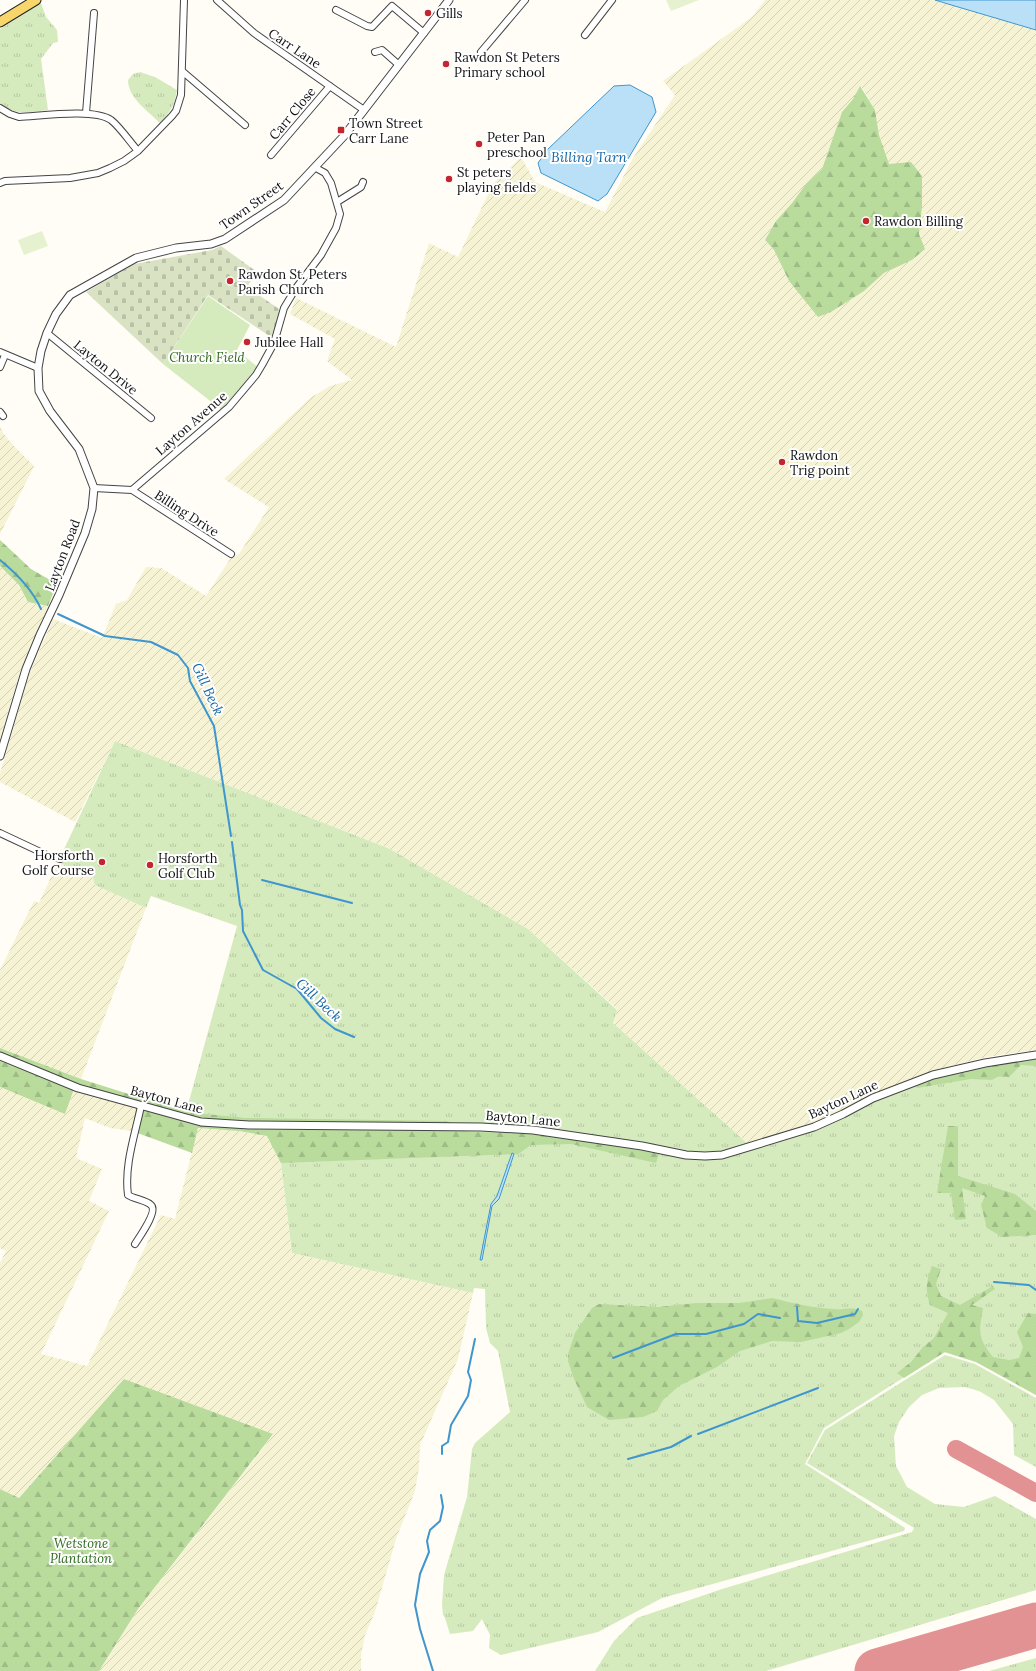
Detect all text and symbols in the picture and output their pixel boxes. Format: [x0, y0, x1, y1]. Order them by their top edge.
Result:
place label: Gills [436, 5, 463, 22]
marker: Gills [423, 8, 433, 18]
street label: Carr Lane [265, 25, 324, 72]
place label: Rawdon St Peters Primary school [454, 49, 560, 81]
marker: Rawdon St Peters Primary school [441, 59, 451, 69]
street label: Carr Close [265, 83, 319, 143]
place label: Town Street Carr Lane [349, 115, 423, 147]
marker: Town Street Carr Lane [336, 125, 346, 135]
place label: Peter Pan preschool [487, 129, 547, 161]
marker: Peter Pan preschool [474, 139, 484, 149]
water label: Billing Tarn [551, 148, 627, 166]
place label: St peters playing fields [457, 164, 536, 196]
marker: St peters playing fields [444, 174, 454, 184]
street label: Town Street [216, 177, 286, 234]
place label: Rawdon Billing [874, 213, 964, 230]
marker: Rawdon Billing [861, 216, 871, 226]
place label: Rawdon St. Peters Parish Church [238, 266, 347, 298]
marker: Rawdon St. Peters Parish Church [225, 276, 235, 286]
place label: Jubilee Hall [254, 334, 324, 351]
street label: Layton Drive [70, 336, 141, 398]
marker: Jubilee Hall [242, 337, 252, 347]
park label: Church Field [169, 349, 246, 366]
street label: Layton Avenue [152, 388, 231, 459]
place label: Rawdon Trig point [790, 447, 850, 479]
marker: Rawdon Trig point [777, 457, 787, 467]
street label: Billing Drive [151, 486, 222, 541]
street label: Layton Road [41, 517, 84, 593]
water label: Gill Beck [188, 660, 228, 718]
place label: Horsforth Golf Course [22, 847, 94, 879]
place label: Horsforth Golf Club [158, 850, 218, 882]
marker: Horsforth Golf Course [97, 857, 107, 867]
marker: Horsforth Golf Club [145, 860, 155, 870]
water label: Gill Beck [292, 974, 346, 1026]
street label: Bayton Lane [806, 1076, 881, 1123]
street label: Bayton Lane [128, 1082, 205, 1117]
street label: Bayton Lane [485, 1107, 561, 1130]
park label: Wetstone Plantation [50, 1535, 112, 1567]

